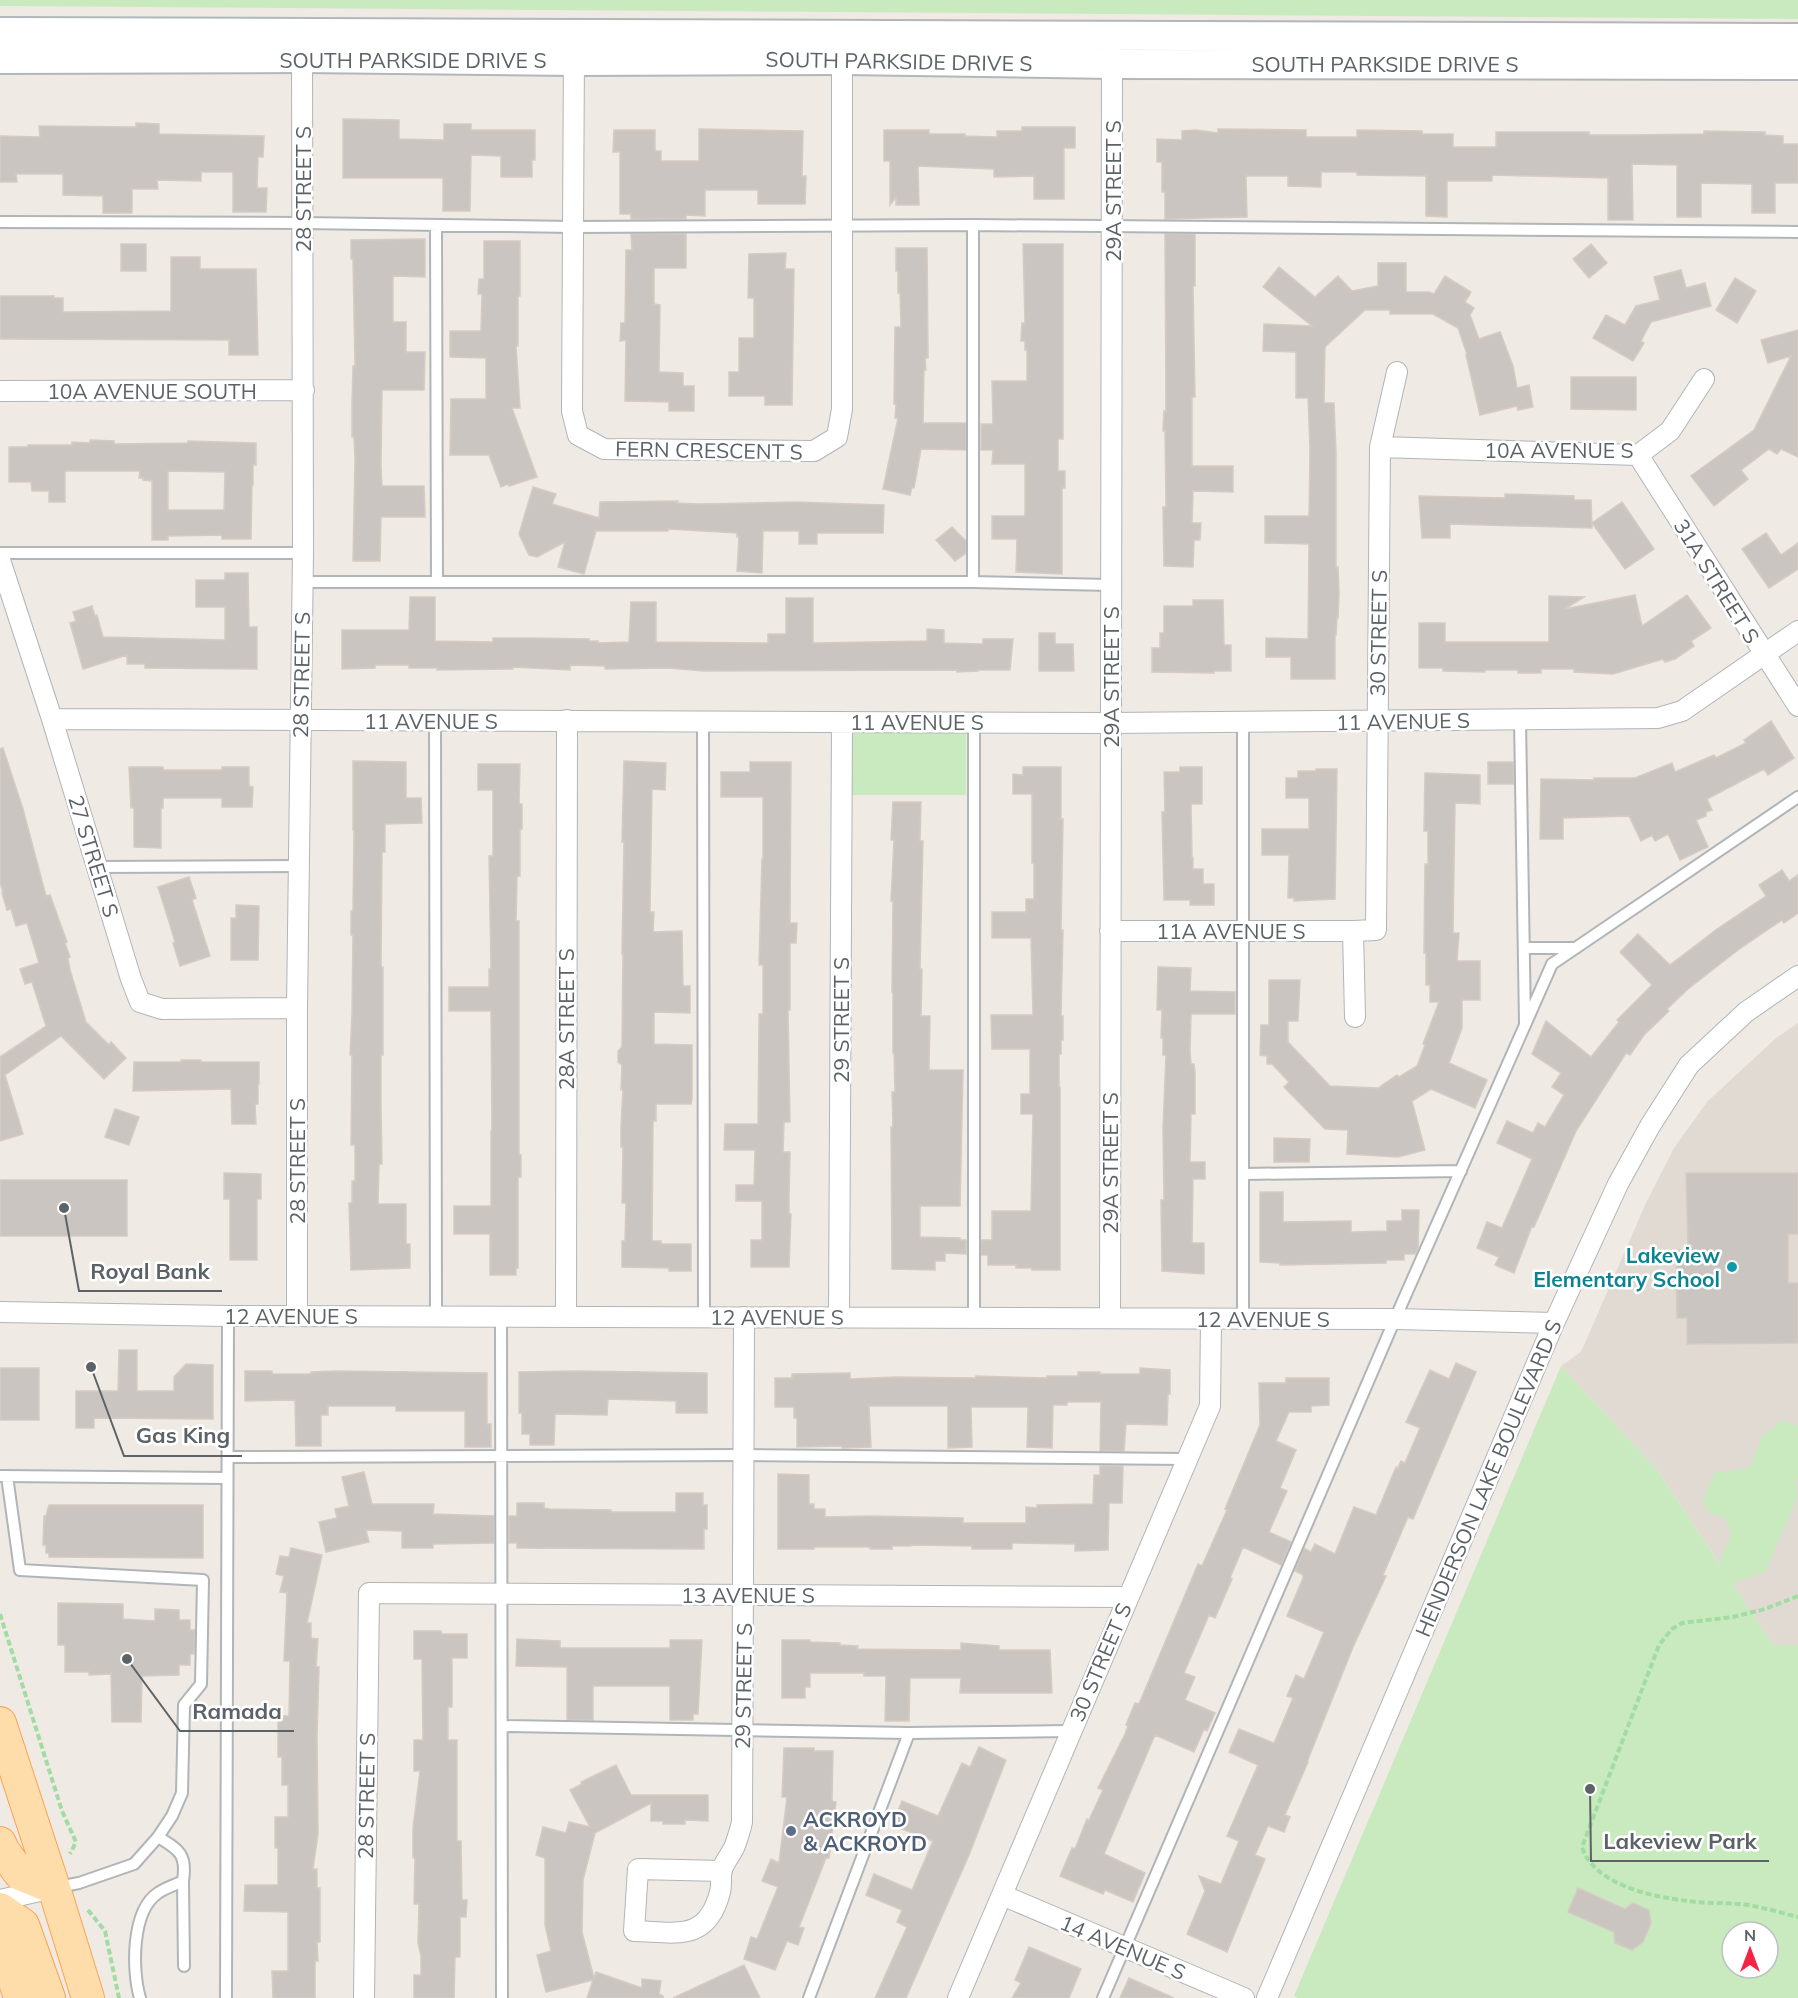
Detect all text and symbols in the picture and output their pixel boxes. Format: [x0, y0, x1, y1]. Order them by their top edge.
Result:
street label: SOUTH PARKSIDE DRIVE S [765, 46, 1033, 76]
street label: SOUTH PARKSIDE DRIVE S [279, 47, 547, 73]
street label: SOUTH PARKSIDE DRIVE S [1251, 51, 1519, 77]
street label: 29A STREET S [1100, 120, 1126, 262]
street label: 28 STREET S [290, 126, 316, 252]
street label: 10A AVENUE SOUTH [47, 378, 257, 404]
street label: FERN CRESCENT S [615, 435, 803, 465]
street label: 10A AVENUE S [1484, 437, 1634, 463]
street label: 31A STREET S [1668, 514, 1766, 648]
street label: 30 STREET S [1364, 570, 1392, 696]
street label: 29A STREET S [1098, 606, 1124, 748]
street label: 28 STREET S [287, 612, 315, 738]
street label: 11 AVENUE S [1336, 707, 1470, 735]
street label: 11 AVENUE S [364, 708, 498, 734]
street label: 11 AVENUE S [850, 709, 984, 735]
street label: 27 STREET S [63, 792, 125, 920]
street label: 11A AVENUE S [1156, 918, 1306, 944]
street label: 28A STREET S [553, 948, 579, 1090]
street label: 29 STREET S [828, 957, 854, 1083]
street label: 29A STREET S [1097, 1092, 1123, 1234]
street label: 28 STREET S [284, 1098, 310, 1224]
place label: Lakeview Elementary School [1533, 1242, 1720, 1292]
callout: Royal Bank [79, 1251, 222, 1291]
text: Royal Bank [90, 1257, 211, 1285]
marker: Lakeview Elementary School [1725, 1260, 1739, 1274]
street label: 12 AVENUE S [224, 1303, 358, 1329]
street label: 12 AVENUE S [710, 1304, 844, 1330]
street label: 12 AVENUE S [1196, 1306, 1330, 1332]
street label: HENDERSON LAKE BOULEVARD S [1409, 1316, 1567, 1640]
callout: Gas King [124, 1416, 242, 1456]
text: Gas King [136, 1421, 230, 1449]
street label: 13 AVENUE S [681, 1582, 815, 1608]
street label: 30 STREET S [1063, 1599, 1137, 1725]
street label: 29 STREET S [729, 1623, 757, 1749]
callout: Ramada [180, 1691, 294, 1731]
text: Ramada [192, 1697, 282, 1725]
street label: 28 STREET S [352, 1733, 380, 1859]
place label: ACKROYD & ACKROYD [803, 1806, 927, 1856]
callout: Lakeview Park [1591, 1821, 1769, 1861]
marker: ACKROYD & ACKROYD [784, 1824, 798, 1838]
text: Lakeview Park [1603, 1827, 1758, 1855]
street label: 14 AVENUE S [1056, 1909, 1190, 1985]
north arrow [1720, 1920, 1780, 1980]
text: N [1744, 1925, 1756, 1945]

